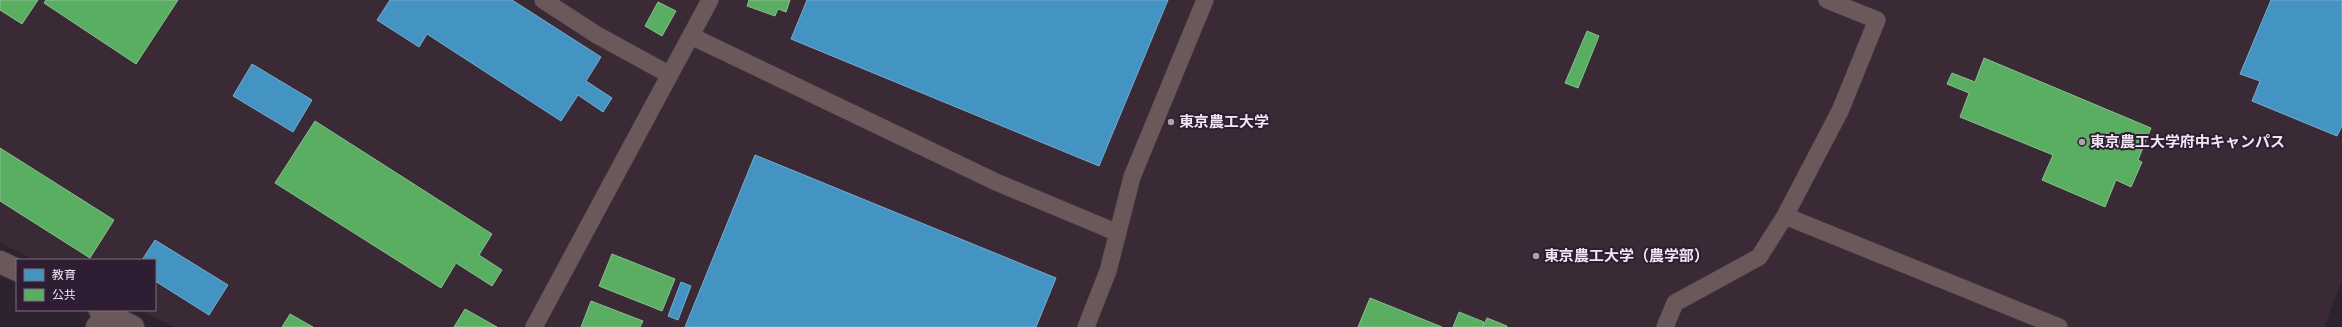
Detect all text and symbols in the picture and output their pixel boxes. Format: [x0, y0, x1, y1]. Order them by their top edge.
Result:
place label: 東京農工大学 [1179, 113, 1269, 132]
marker: 東京農工大学 [1166, 117, 1176, 127]
place label: 東京農工大学府中キャンパス [2090, 133, 2285, 152]
marker: 東京農工大学府中キャンパス [2077, 137, 2087, 147]
place label: 東京農工大学（農学部） [1544, 247, 1709, 266]
marker: 東京農工大学（農学部） [1531, 251, 1541, 261]
legend [16, 259, 156, 311]
text: 教育 [52, 268, 76, 283]
text: 公共 [52, 288, 76, 303]

